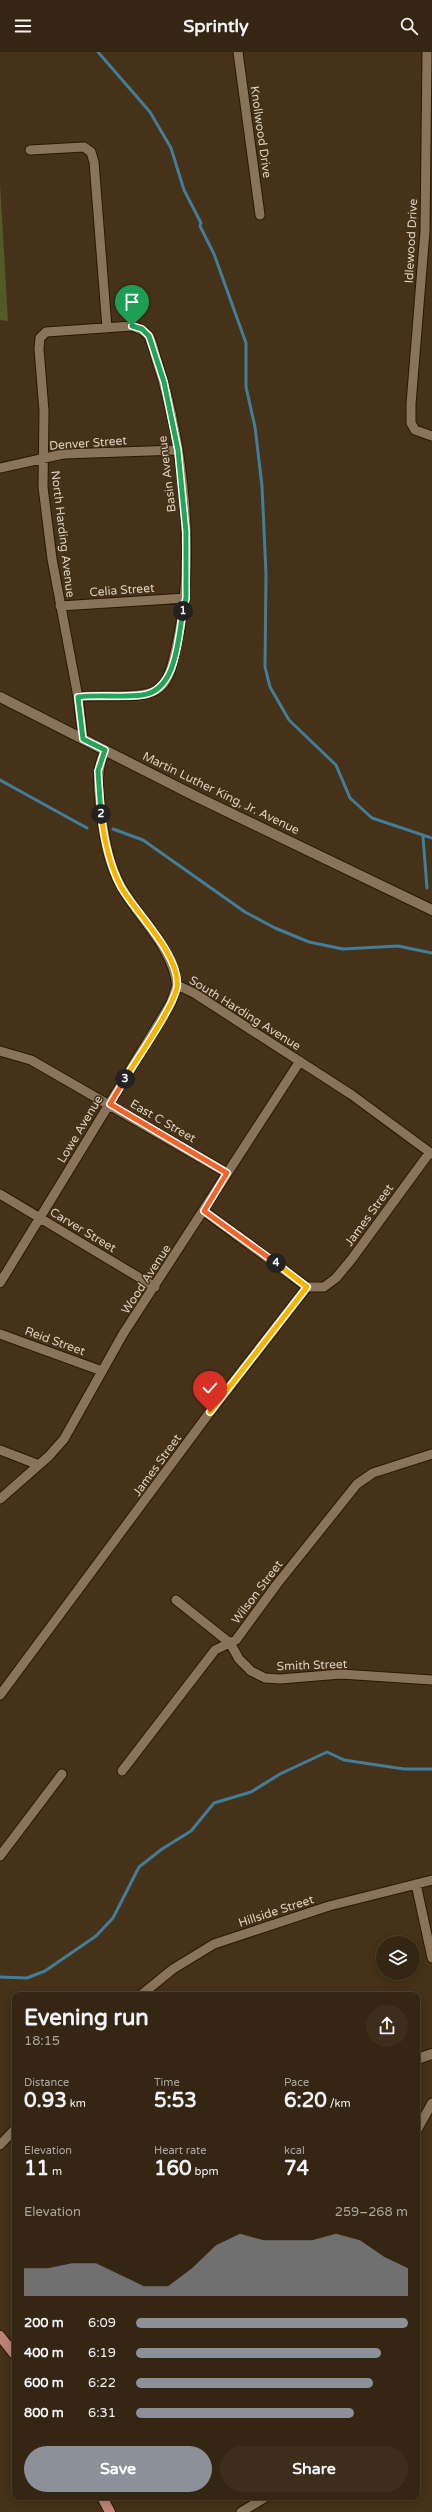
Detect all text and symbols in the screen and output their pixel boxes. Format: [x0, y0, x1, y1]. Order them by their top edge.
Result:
icon: menu [12, 15, 34, 37]
text: Sprintly [183, 15, 249, 37]
icon: search [398, 15, 420, 37]
street label: Knollwood Drive [248, 85, 274, 179]
street label: Idlewood Drive [402, 198, 420, 284]
pin [115, 285, 149, 326]
icon: arrive [121, 291, 143, 313]
street label: Denver Street [49, 433, 128, 453]
street label: Basin Avenue [155, 435, 179, 513]
street label: North Harding Avenue [48, 470, 78, 599]
street label: Celia Street [89, 581, 155, 599]
pin: 1 [173, 601, 193, 621]
text: 1 [180, 604, 186, 617]
street label: Martin Luther King, Jr. Avenue [140, 749, 302, 837]
pin: 2 [91, 804, 111, 824]
text: 2 [98, 807, 104, 820]
street label: South Harding Avenue [187, 973, 303, 1053]
pin: 3 [115, 1069, 135, 1089]
text: 3 [122, 1072, 128, 1085]
street label: Lowe Avenue [54, 1092, 106, 1165]
street label: East C Street [128, 1097, 199, 1146]
street label: James Street [342, 1181, 396, 1249]
street label: Carver Street [47, 1205, 119, 1255]
street label: Wood Avenue [118, 1242, 174, 1316]
pin: 4 [266, 1253, 286, 1273]
text: 4 [273, 1256, 279, 1269]
street label: Reid Street [23, 1324, 88, 1359]
pin [193, 1371, 227, 1412]
icon: check [199, 1377, 221, 1399]
street label: James Street [130, 1431, 184, 1499]
street label: Wilson Street [229, 1557, 286, 1626]
street label: Smith Street [276, 1657, 348, 1673]
street label: Hillside Street [237, 1892, 316, 1930]
map controls [376, 1936, 420, 1980]
button: layers [376, 1936, 420, 1980]
text: Evening run [24, 2005, 149, 2031]
button: share [366, 2005, 408, 2047]
text: 18:15 [24, 2033, 60, 2049]
text: Distance [24, 2076, 69, 2089]
text: Time [154, 2076, 180, 2089]
text: Pace [284, 2076, 309, 2089]
text: 0.93 [24, 2089, 67, 2113]
text: 5:53 [154, 2089, 197, 2113]
text: 6:20 [284, 2089, 327, 2113]
text: km [67, 2097, 86, 2110]
text: /km [327, 2097, 351, 2110]
text: Elevation [24, 2144, 72, 2157]
text: Heart rate [154, 2144, 206, 2157]
text: kcal [284, 2144, 305, 2157]
text: 11 [24, 2157, 49, 2181]
text: 160 [154, 2157, 192, 2181]
text: 74 [284, 2157, 309, 2181]
text: m [49, 2165, 62, 2178]
text: bpm [192, 2165, 219, 2178]
text: Elevation [24, 2204, 81, 2220]
text: 259–268 m [335, 2204, 408, 2220]
text: 200 m [24, 2315, 64, 2331]
text: 6:09 [88, 2315, 116, 2331]
text: 400 m [24, 2345, 64, 2361]
text: 6:19 [88, 2345, 116, 2361]
text: 600 m [24, 2375, 64, 2391]
text: 6:22 [88, 2375, 116, 2391]
text: 800 m [24, 2405, 64, 2421]
text: 6:31 [88, 2405, 116, 2421]
button: Save [24, 2446, 212, 2492]
button: Share [220, 2446, 408, 2492]

